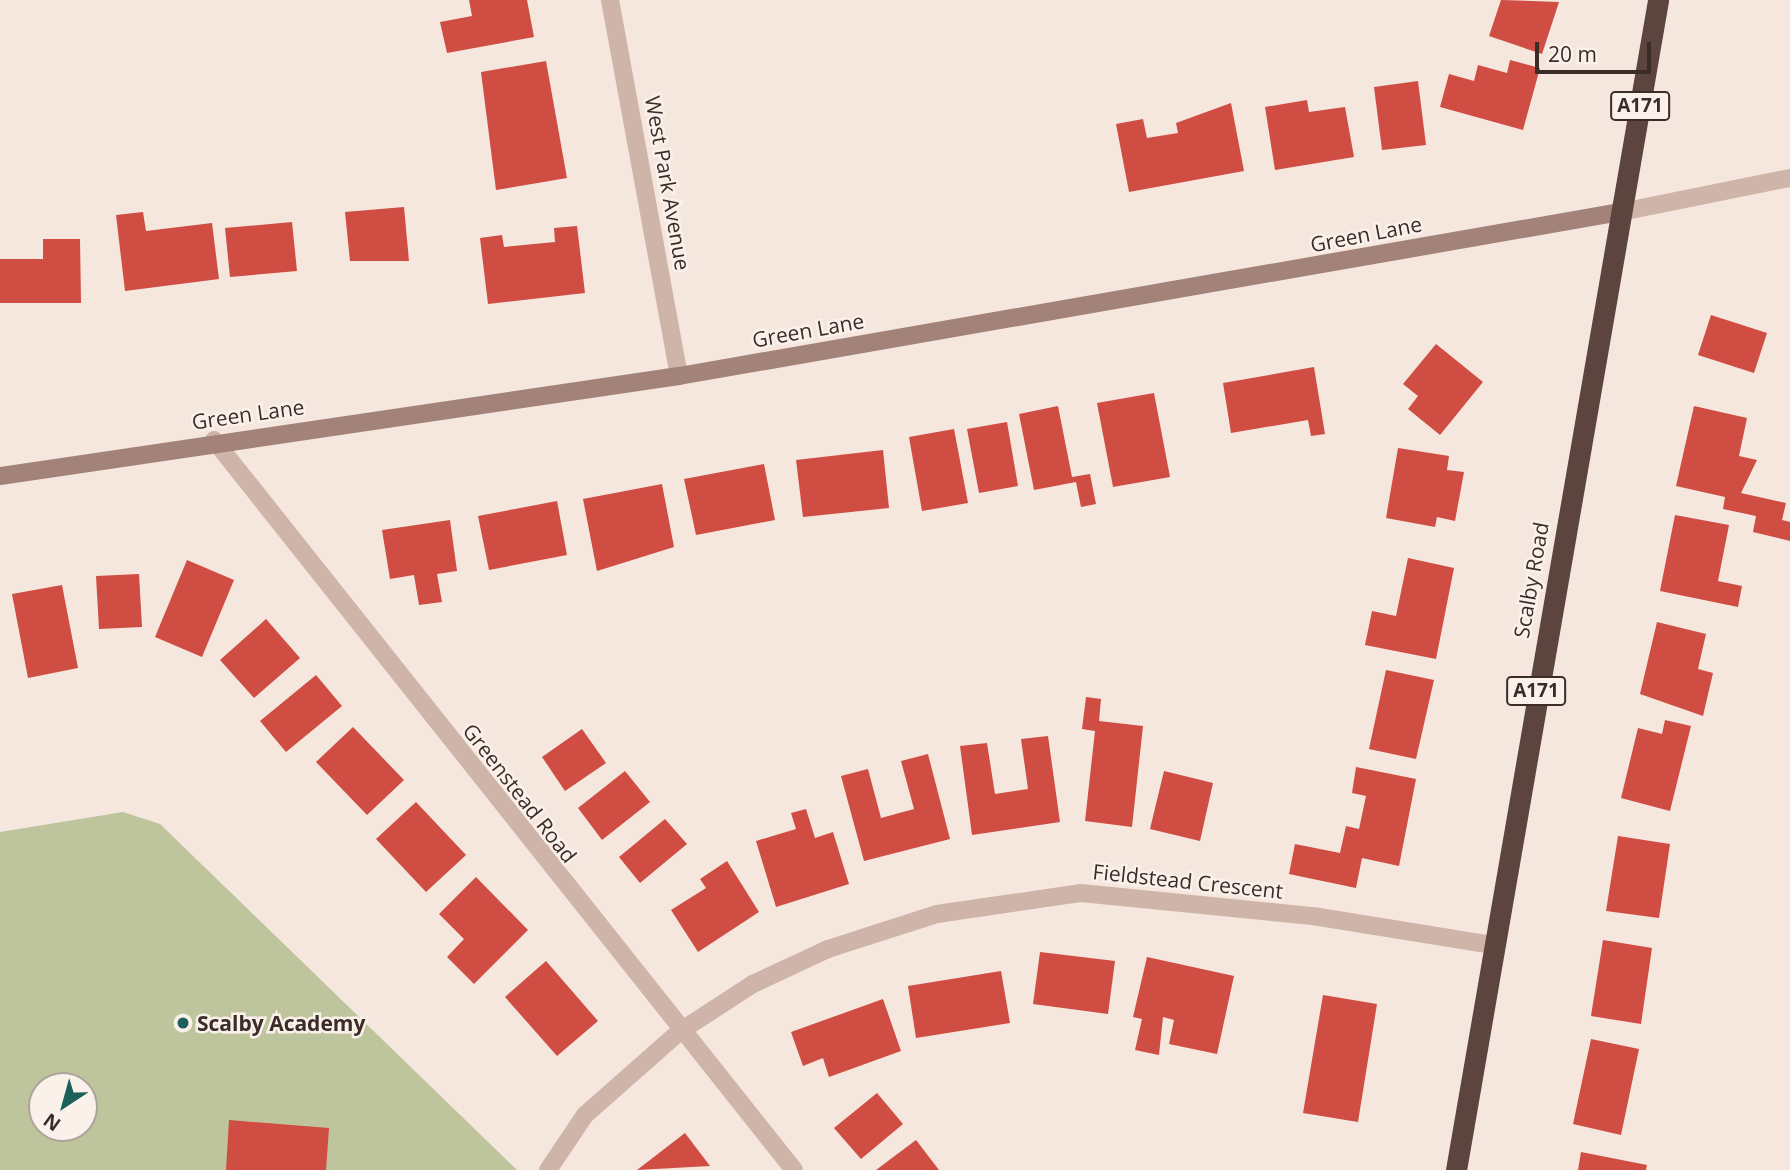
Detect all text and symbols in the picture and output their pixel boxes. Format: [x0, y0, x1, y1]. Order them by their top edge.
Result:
scale bar [1538, 28, 1654, 72]
text: 20 m [1548, 40, 1597, 68]
road number: A171 [1608, 90, 1672, 122]
street label: West Park Avenue [640, 94, 696, 272]
street label: Green Lane [1308, 211, 1424, 257]
street label: Green Lane [750, 308, 866, 352]
street label: Green Lane [190, 394, 306, 434]
street label: Scalby Road [1508, 520, 1554, 640]
road number: A171 [1504, 676, 1568, 706]
street label: Greenstead Road [458, 718, 582, 868]
street label: Fieldstead Crescent [1092, 858, 1284, 904]
place label: Scalby Academy [197, 1010, 365, 1036]
marker: Scalby Academy [175, 1015, 191, 1031]
north arrow [28, 1072, 98, 1142]
text: N [38, 1107, 66, 1137]

